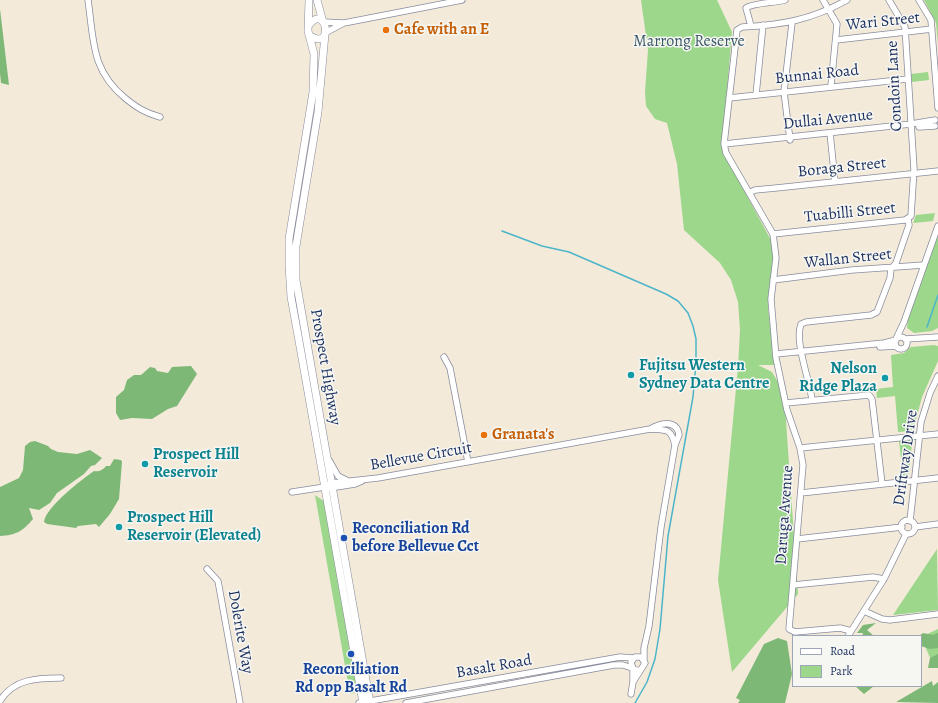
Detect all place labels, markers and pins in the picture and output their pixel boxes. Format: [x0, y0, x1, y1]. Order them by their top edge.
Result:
place label: Cafe with an E [394, 20, 489, 40]
marker: Cafe with an E [381, 25, 391, 35]
place label: Fujitsu Western Sydney Data Centre [639, 356, 769, 394]
place label: Nelson Ridge Plaza [799, 359, 877, 397]
marker: Fujitsu Western Sydney Data Centre [626, 370, 636, 380]
marker: Nelson Ridge Plaza [880, 373, 890, 383]
place label: Granata's [492, 425, 554, 445]
marker: Granata's [479, 430, 489, 440]
place label: Prospect Hill Reservoir [153, 445, 239, 483]
marker: Prospect Hill Reservoir [140, 459, 150, 469]
place label: Prospect Hill Reservoir (Elevated) [127, 508, 261, 546]
place label: Reconciliation Rd before Bellevue Cct [352, 519, 479, 557]
marker: Prospect Hill Reservoir (Elevated) [114, 522, 124, 532]
marker: Reconciliation Rd before Bellevue Cct [339, 533, 349, 543]
marker: Reconciliation Rd opp Basalt Rd [346, 649, 356, 659]
place label: Reconciliation Rd opp Basalt Rd [295, 660, 407, 698]

